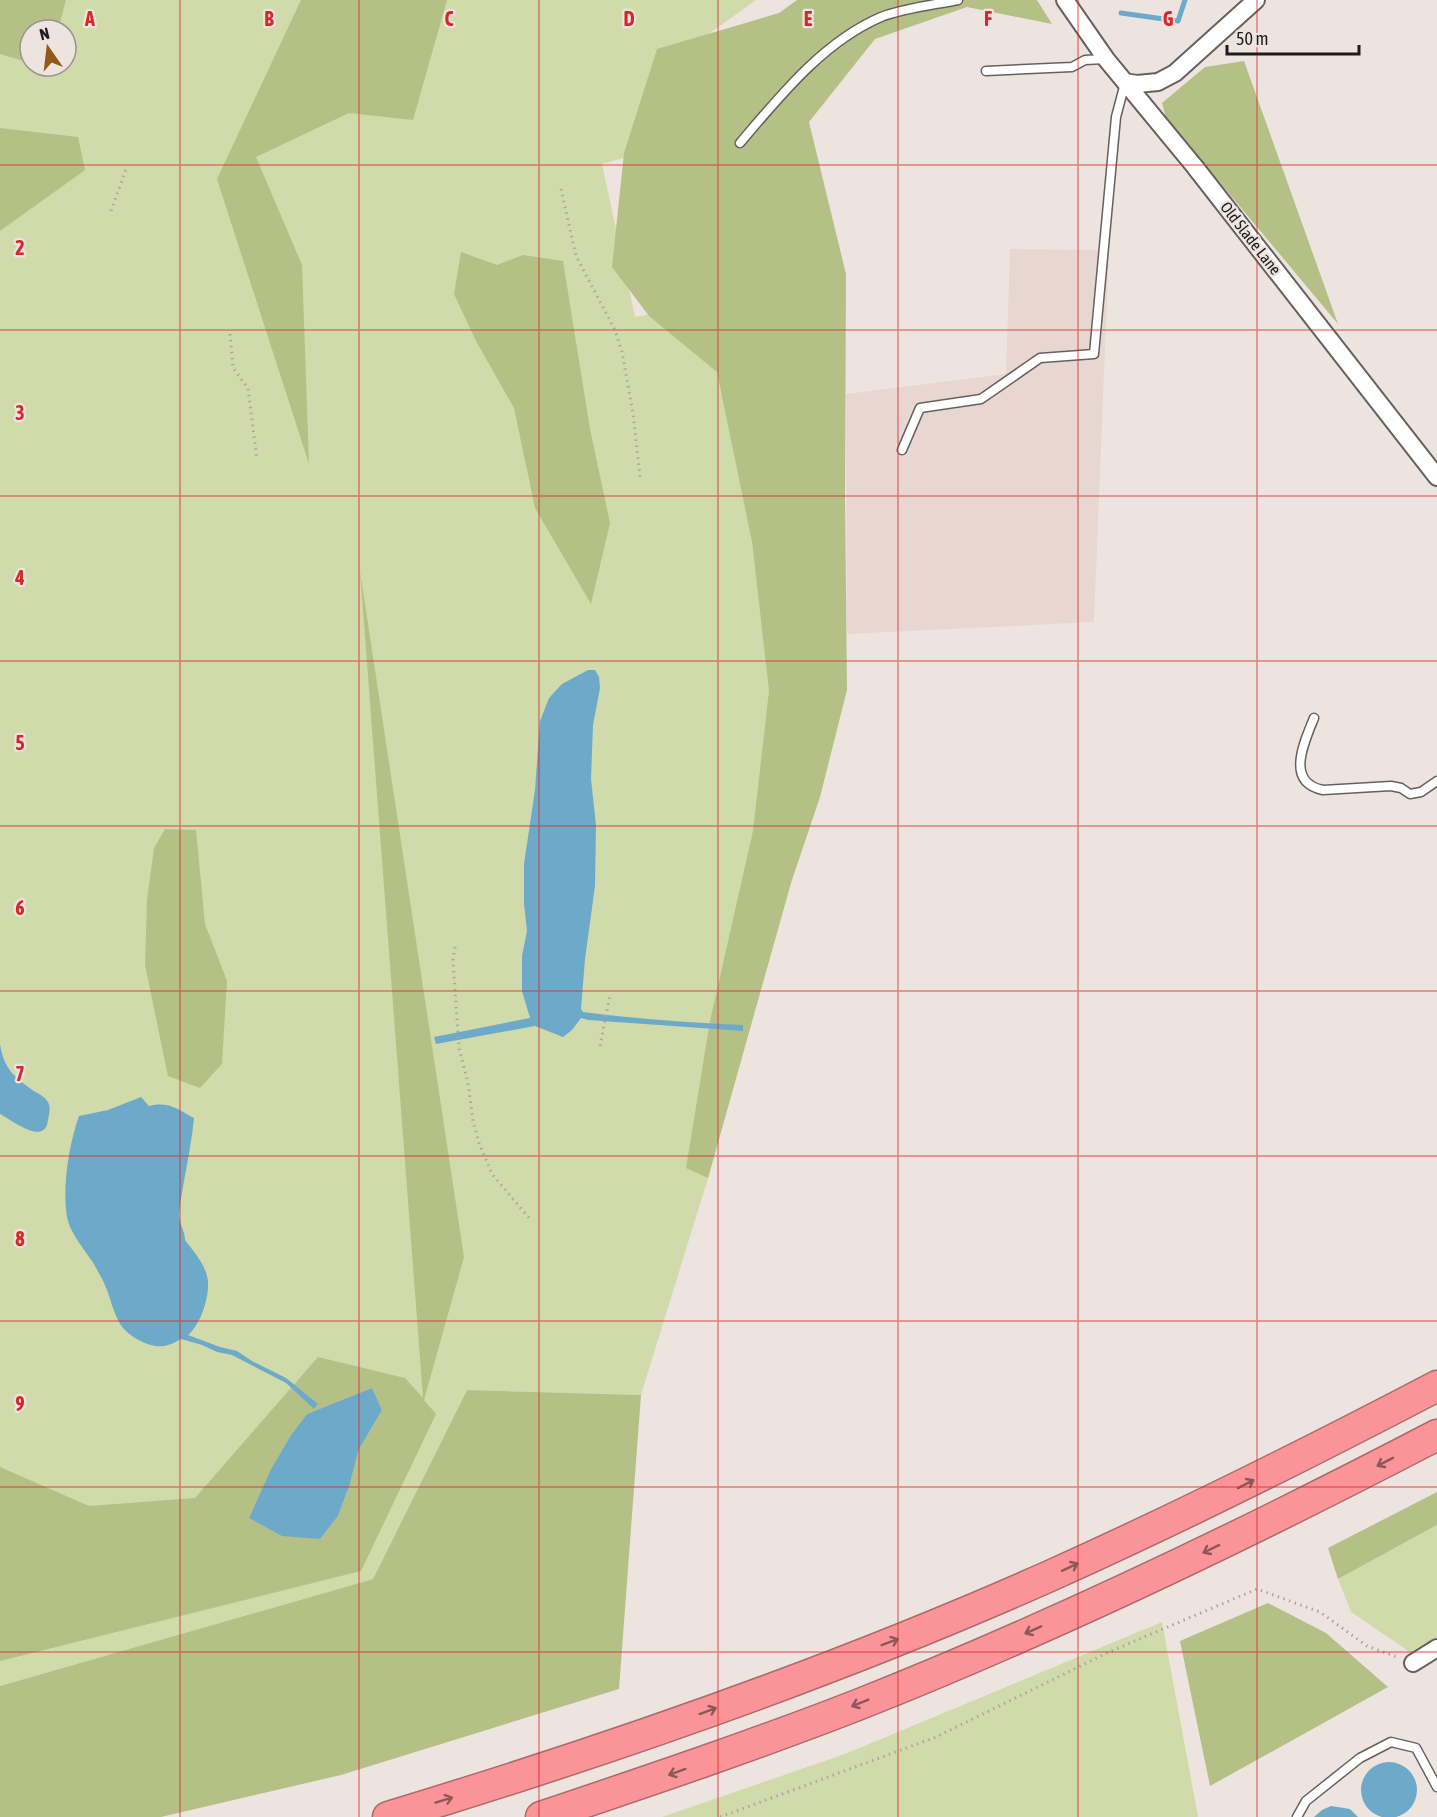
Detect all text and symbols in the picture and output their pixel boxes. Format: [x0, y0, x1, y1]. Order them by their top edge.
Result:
text: A [84, 7, 95, 30]
text: B [264, 7, 274, 30]
text: C [445, 7, 454, 30]
text: D [623, 7, 635, 30]
text: E [804, 7, 813, 30]
text: F [984, 7, 992, 30]
text: G [1163, 7, 1174, 30]
north arrow [18, 18, 78, 78]
scale bar [1227, 18, 1359, 56]
text: N [38, 24, 51, 43]
text: 50 m [1236, 28, 1268, 49]
street label: Old Slade Lane [1217, 198, 1285, 278]
text: 2 [15, 236, 25, 259]
text: 3 [15, 401, 25, 424]
text: 4 [14, 566, 25, 589]
text: 5 [15, 731, 25, 754]
text: 6 [15, 896, 25, 919]
text: 7 [15, 1062, 25, 1085]
text: 8 [15, 1227, 25, 1250]
text: 9 [15, 1392, 25, 1415]
one-way arrow [1377, 1456, 1394, 1468]
one-way arrow [1237, 1477, 1255, 1489]
one-way arrow [1202, 1543, 1220, 1555]
one-way arrow [1060, 1560, 1078, 1572]
one-way arrow [1025, 1625, 1043, 1636]
one-way arrow [880, 1636, 899, 1647]
one-way arrow [851, 1699, 869, 1710]
one-way arrow [698, 1705, 717, 1716]
one-way arrow [668, 1767, 687, 1778]
one-way arrow [434, 1794, 453, 1805]

